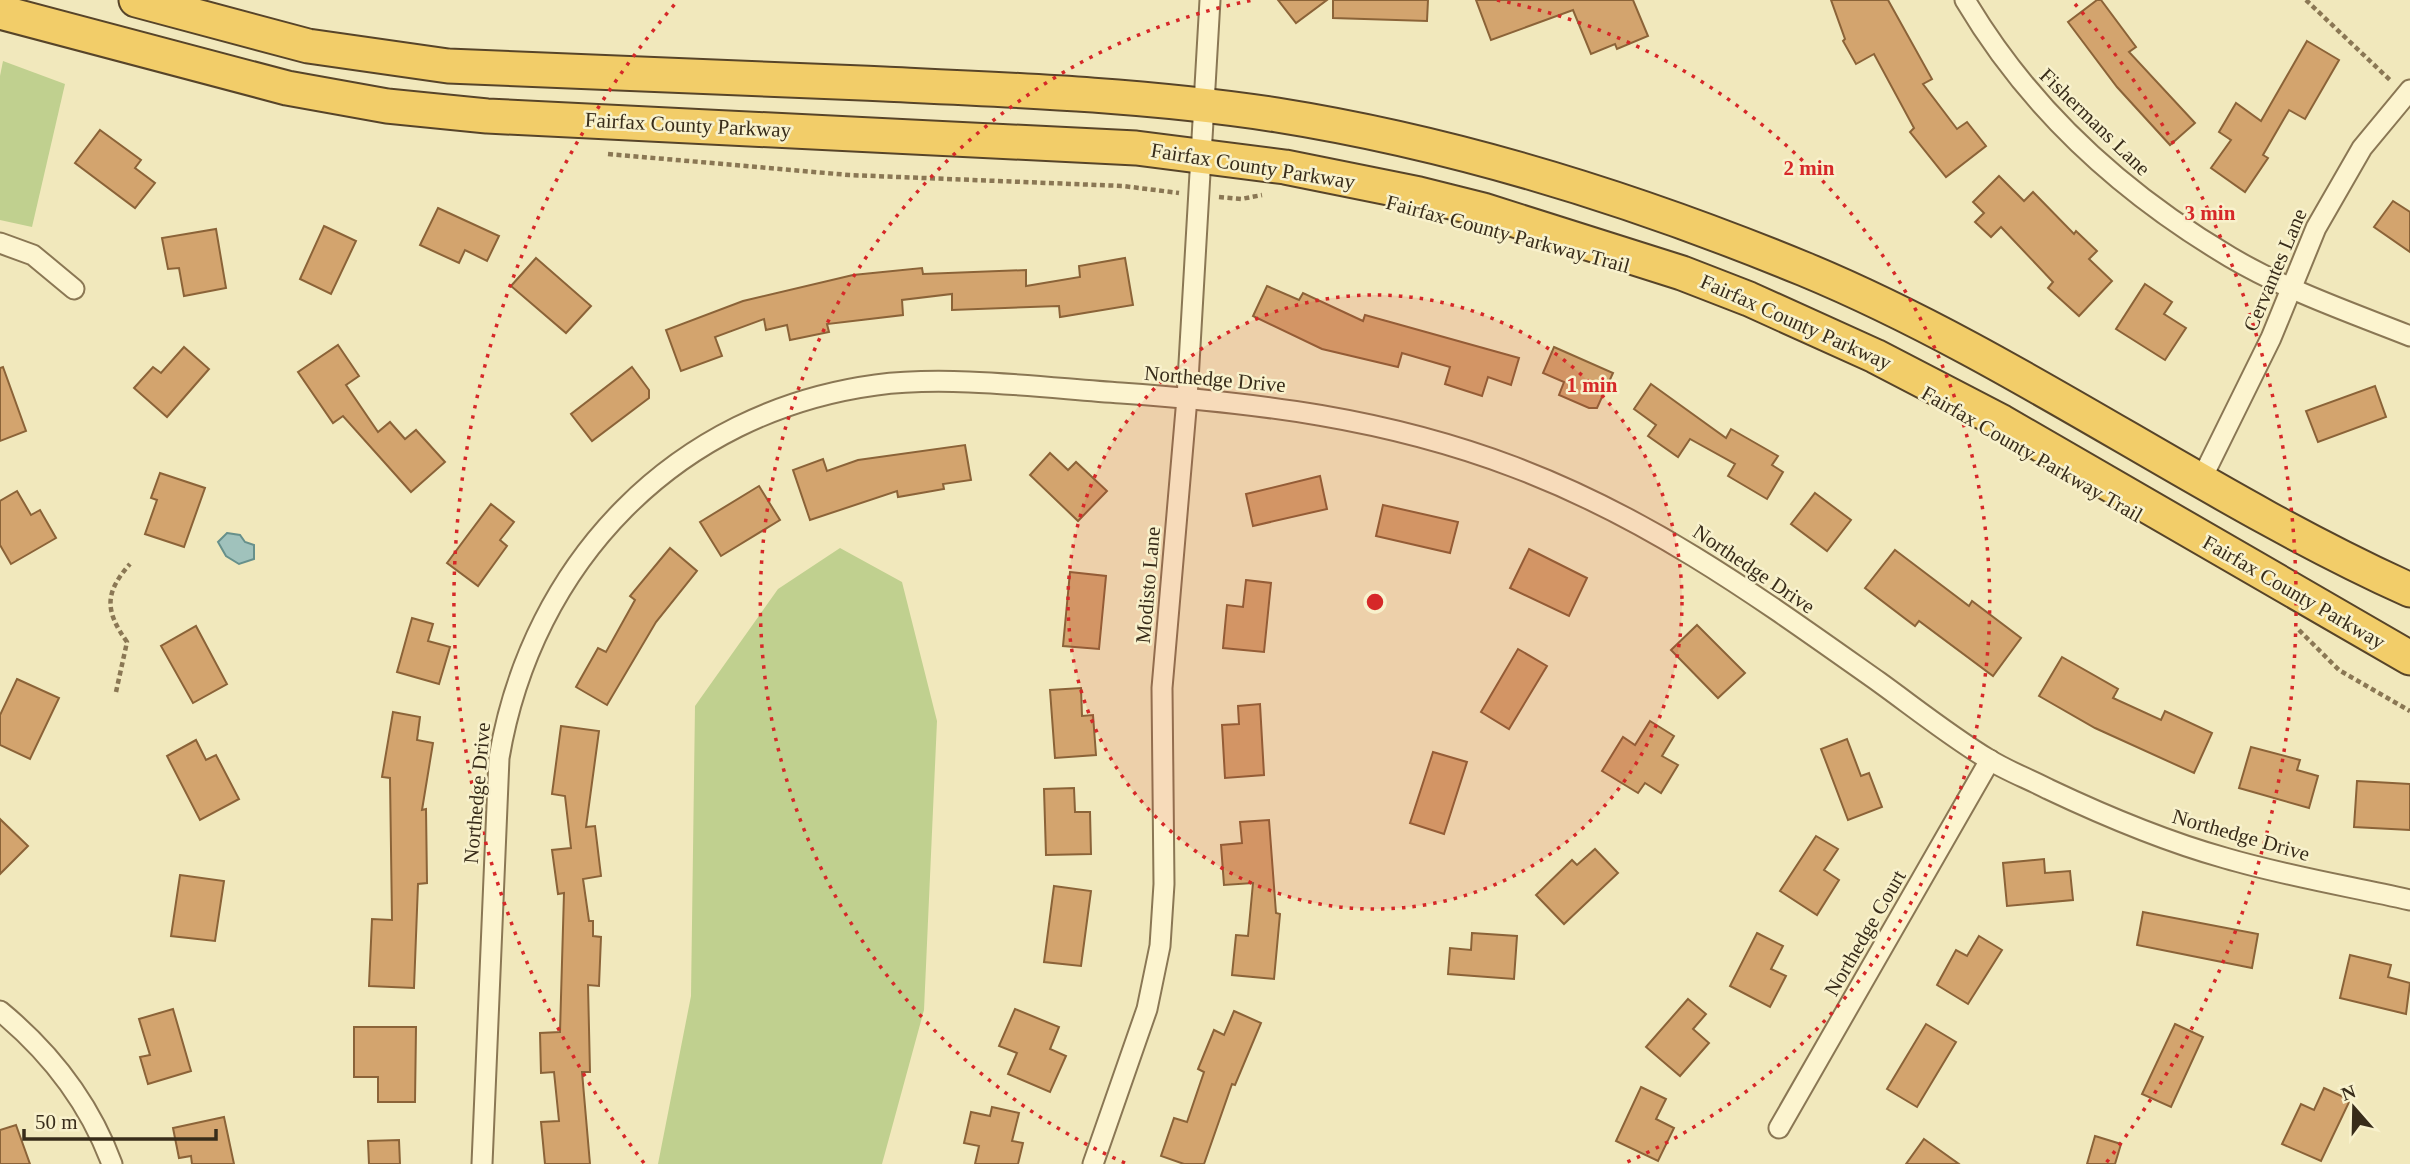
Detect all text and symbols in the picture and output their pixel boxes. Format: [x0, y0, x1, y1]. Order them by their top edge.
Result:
street label: Fishermans Lane [2035, 63, 2155, 181]
street label: Fairfax County Parkway [584, 108, 792, 142]
street label: Fairfax County Parkway [1149, 138, 1357, 194]
text: 2 min [1784, 156, 1835, 180]
street label: Fairfax County Parkway Trail [1383, 190, 1633, 278]
text: 3 min [2185, 201, 2236, 225]
street label: Cervantes Lane [2238, 205, 2312, 335]
street label: Fairfax County Parkway [1697, 269, 1896, 375]
street label: Northedge Drive [1143, 361, 1287, 397]
text: 1 min [1567, 373, 1618, 397]
street label: Fairfax County Parkway Trail [1917, 381, 2147, 527]
street label: Northedge Drive [1689, 519, 1819, 619]
street label: Modisto Lane [1131, 526, 1165, 644]
street label: Fairfax County Parkway [2199, 530, 2390, 654]
centre of rings [1363, 590, 1387, 614]
street label: Northedge Drive [459, 721, 495, 865]
street label: Northedge Drive [2170, 804, 2312, 866]
street label: Northedge Court [1819, 865, 1911, 1000]
north arrow [2319, 1073, 2389, 1143]
text: N [2338, 1080, 2359, 1105]
scale bar [24, 1098, 217, 1142]
text: 50 m [35, 1110, 78, 1134]

